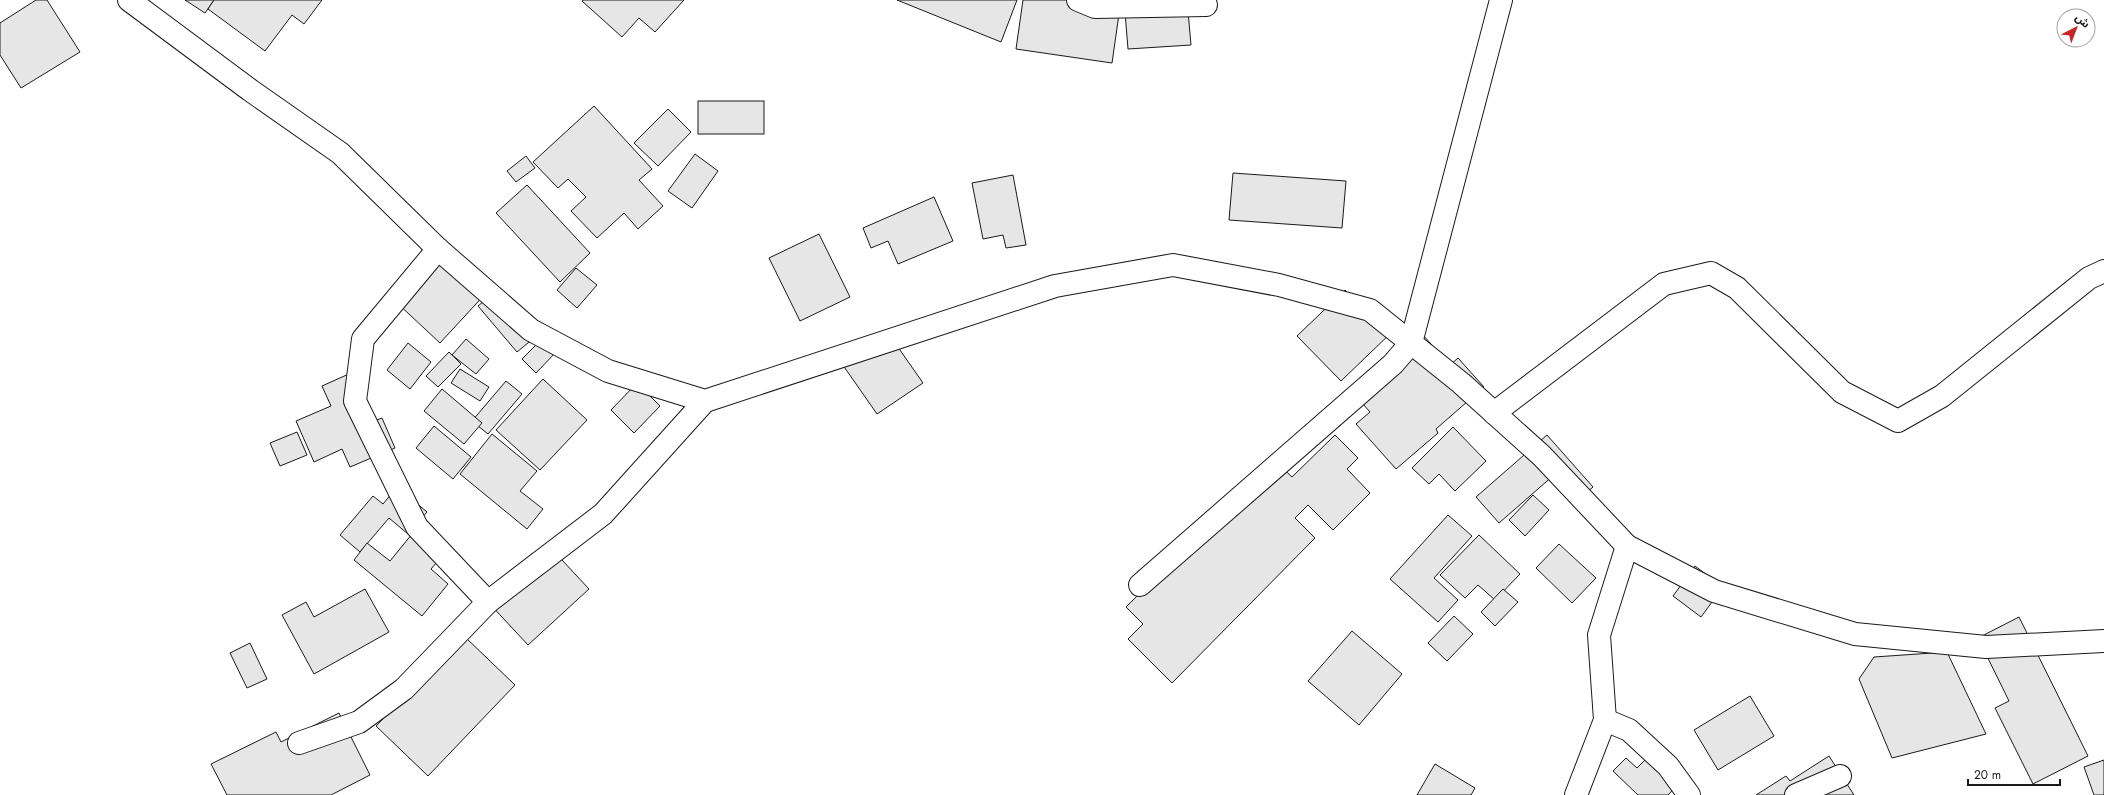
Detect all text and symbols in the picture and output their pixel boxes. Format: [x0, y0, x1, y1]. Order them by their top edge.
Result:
north arrow [2056, 8, 2096, 48]
text: ش [2072, 10, 2094, 32]
scale bar [1968, 761, 2060, 787]
text: 20 m [1974, 766, 2001, 784]

